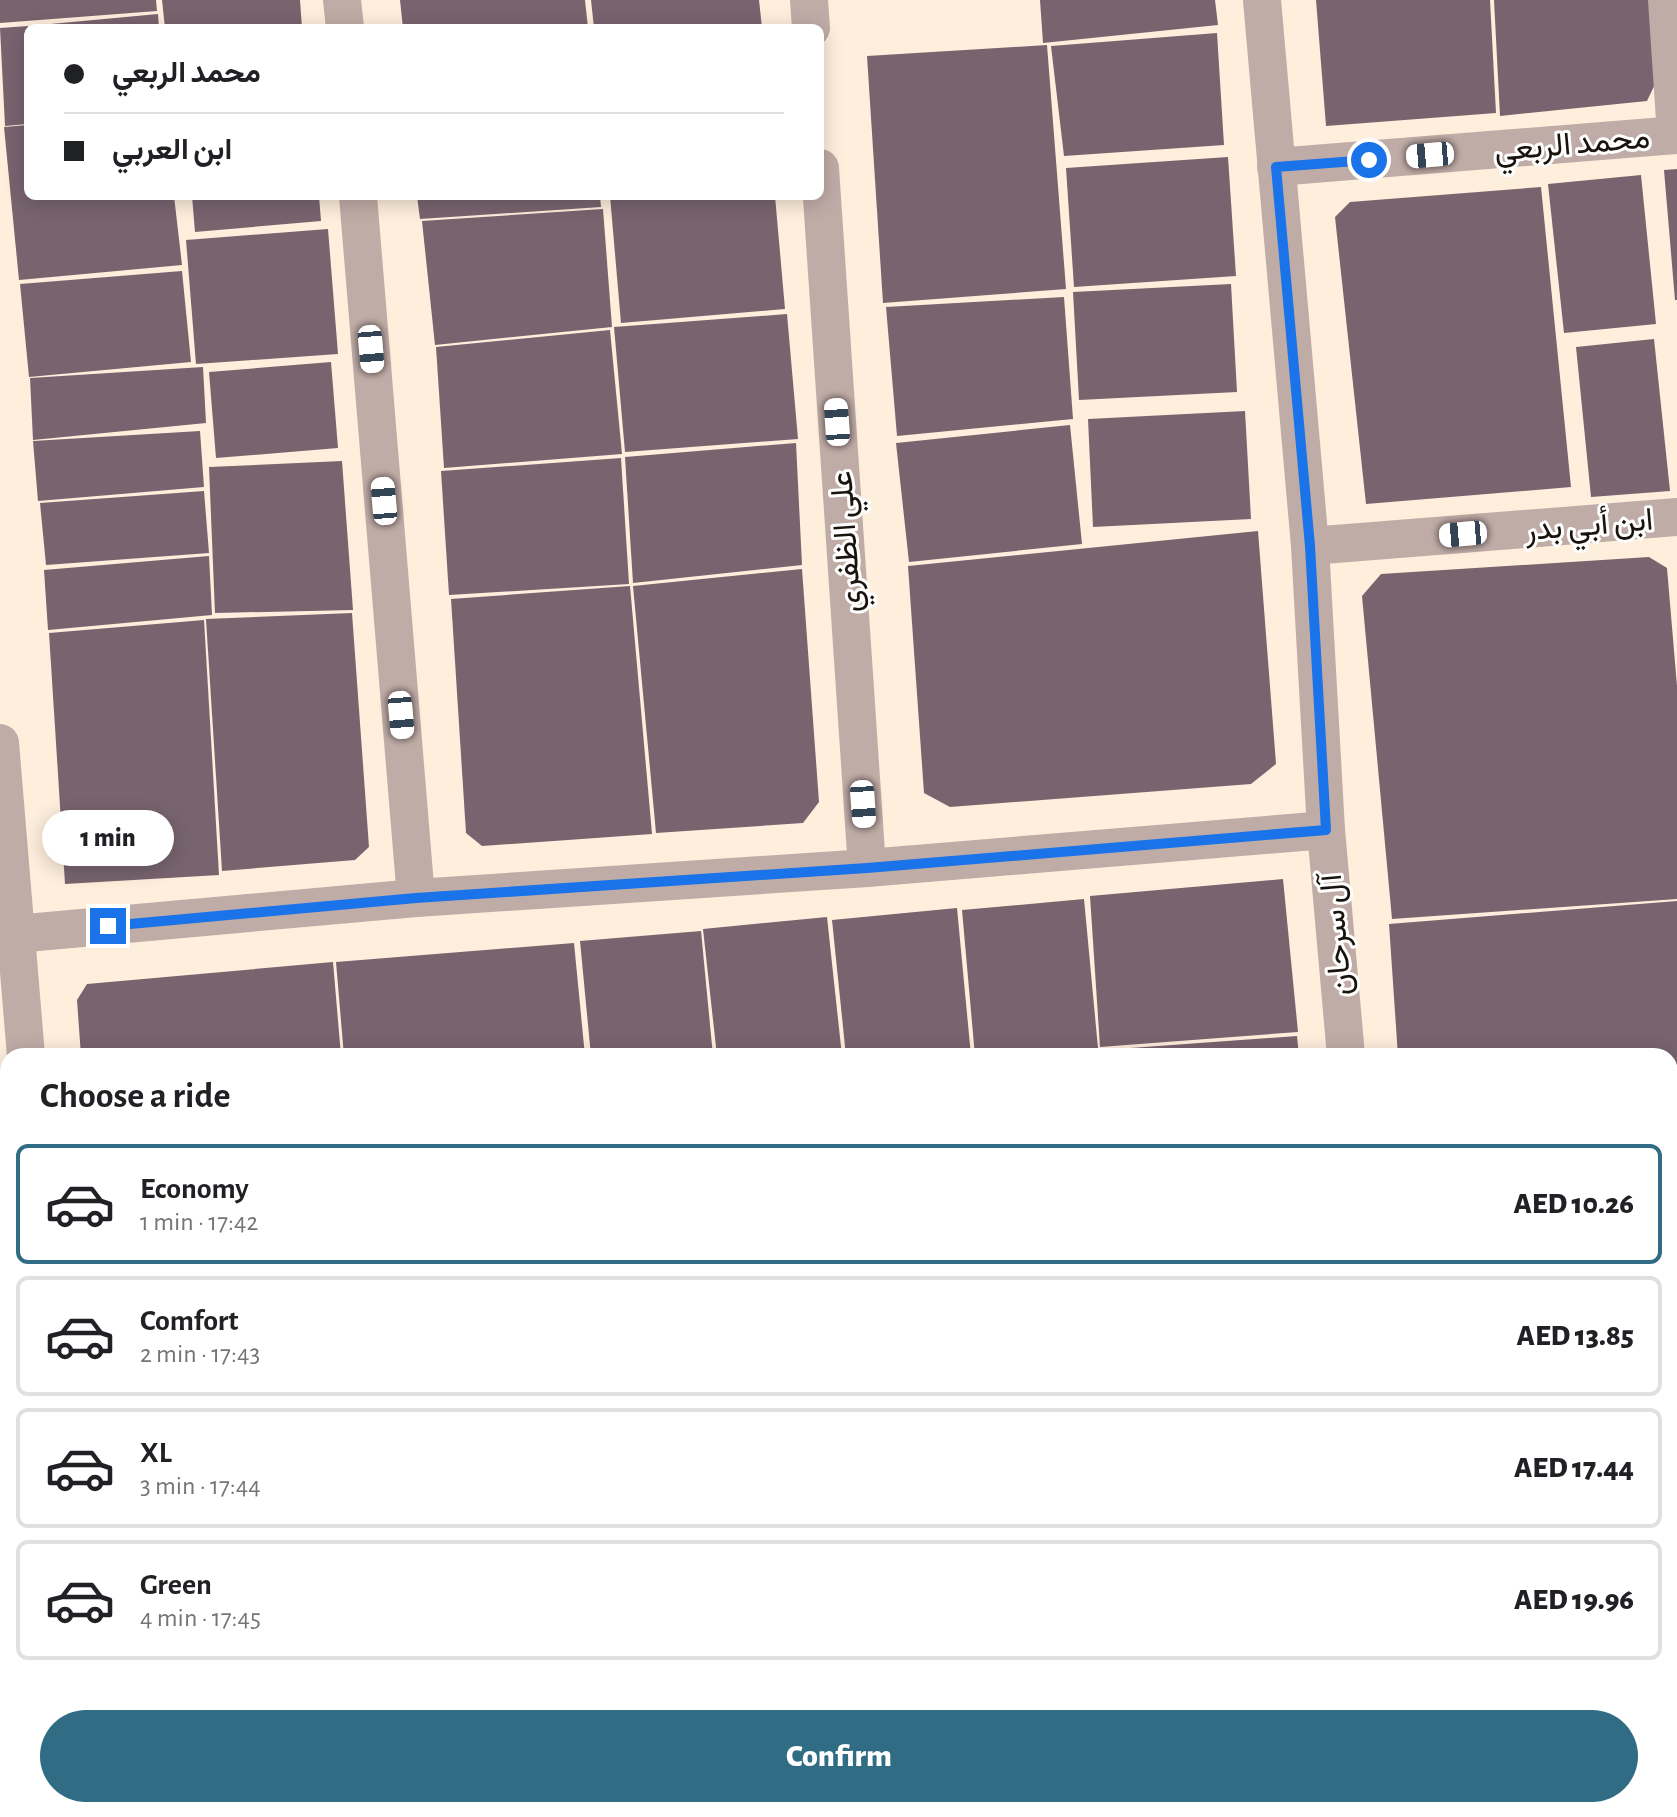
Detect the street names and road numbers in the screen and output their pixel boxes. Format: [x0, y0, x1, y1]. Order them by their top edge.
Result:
street label: محمد الربعي [1493, 121, 1652, 176]
street label: علي الظفري [825, 469, 876, 614]
street label: ابن أبي بدر [1523, 501, 1655, 556]
street label: آل سرحان [1315, 870, 1360, 997]

